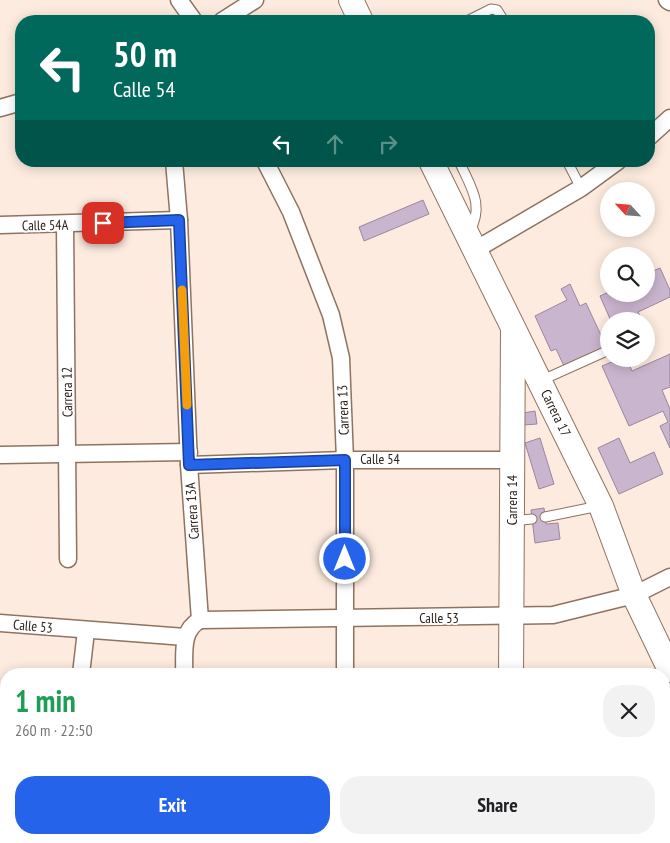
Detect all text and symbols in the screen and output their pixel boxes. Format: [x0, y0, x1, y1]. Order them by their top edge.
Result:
text: 50 m [113, 31, 177, 77]
icon: left [30, 35, 95, 100]
text: Calle 54 [113, 75, 175, 103]
icon: left [268, 130, 296, 158]
icon: ahead [321, 130, 349, 158]
icon: right [374, 130, 402, 158]
north arrow [600, 182, 655, 238]
map controls [600, 182, 655, 367]
pin [82, 202, 124, 244]
icon: arrive [89, 209, 117, 237]
street label: Calle 54A [22, 216, 69, 234]
button: search [600, 247, 655, 302]
button: layers [600, 312, 655, 367]
street label: Carrera 12 [58, 367, 76, 417]
street label: Carrera 13 [333, 385, 353, 435]
street label: Carrera 17 [537, 386, 575, 440]
street label: Calle 54 [360, 450, 401, 468]
street label: Carrera 14 [503, 474, 521, 525]
street label: Carrera 13A [181, 482, 203, 540]
position arrow [318, 532, 370, 584]
street label: Calle 53 [419, 609, 459, 627]
street label: Calle 53 [12, 615, 54, 637]
text: 1 min [15, 681, 76, 720]
button: close [603, 685, 655, 737]
text: 260 m · 22:50 [15, 720, 93, 740]
button: Exit [15, 776, 330, 834]
button: Share [340, 776, 655, 834]

